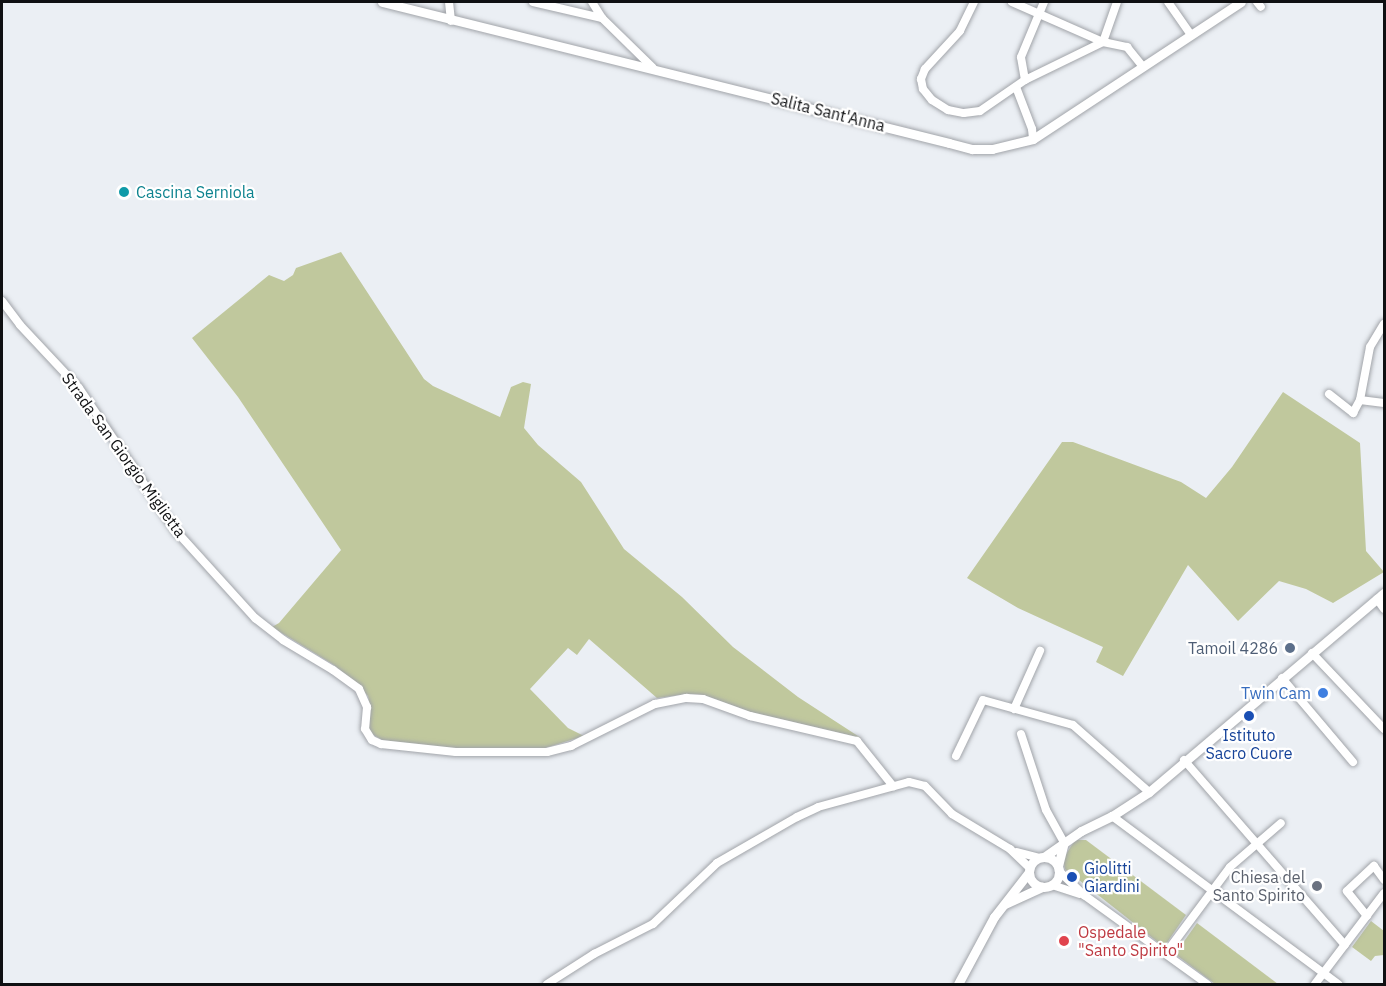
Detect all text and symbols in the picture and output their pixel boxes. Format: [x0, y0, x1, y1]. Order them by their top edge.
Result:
street label: Salita Sant'Anna [769, 89, 887, 135]
place label: Cascina Serniola [136, 182, 255, 202]
marker: Cascina Serniola [117, 185, 131, 199]
street label: Strada San Giorgio Miglietta [58, 369, 190, 541]
place label: Tamoil 4286 [1188, 638, 1278, 658]
marker: Tamoil 4286 [1283, 641, 1297, 655]
place label: Twin Cam [1241, 683, 1311, 703]
marker: Twin Cam [1316, 686, 1330, 700]
marker: Istituto Sacro Cuore [1242, 709, 1256, 723]
place label: Istituto Sacro Cuore [1206, 725, 1292, 763]
place label: Giolitti Giardini [1084, 858, 1140, 896]
place label: Chiesa del Santo Spirito [1213, 867, 1305, 905]
marker: Giolitti Giardini [1065, 870, 1079, 884]
marker: Chiesa del Santo Spirito [1310, 879, 1324, 893]
place label: Ospedale "Santo Spirito" [1078, 922, 1183, 960]
marker: Ospedale "Santo Spirito" [1055, 932, 1073, 950]

